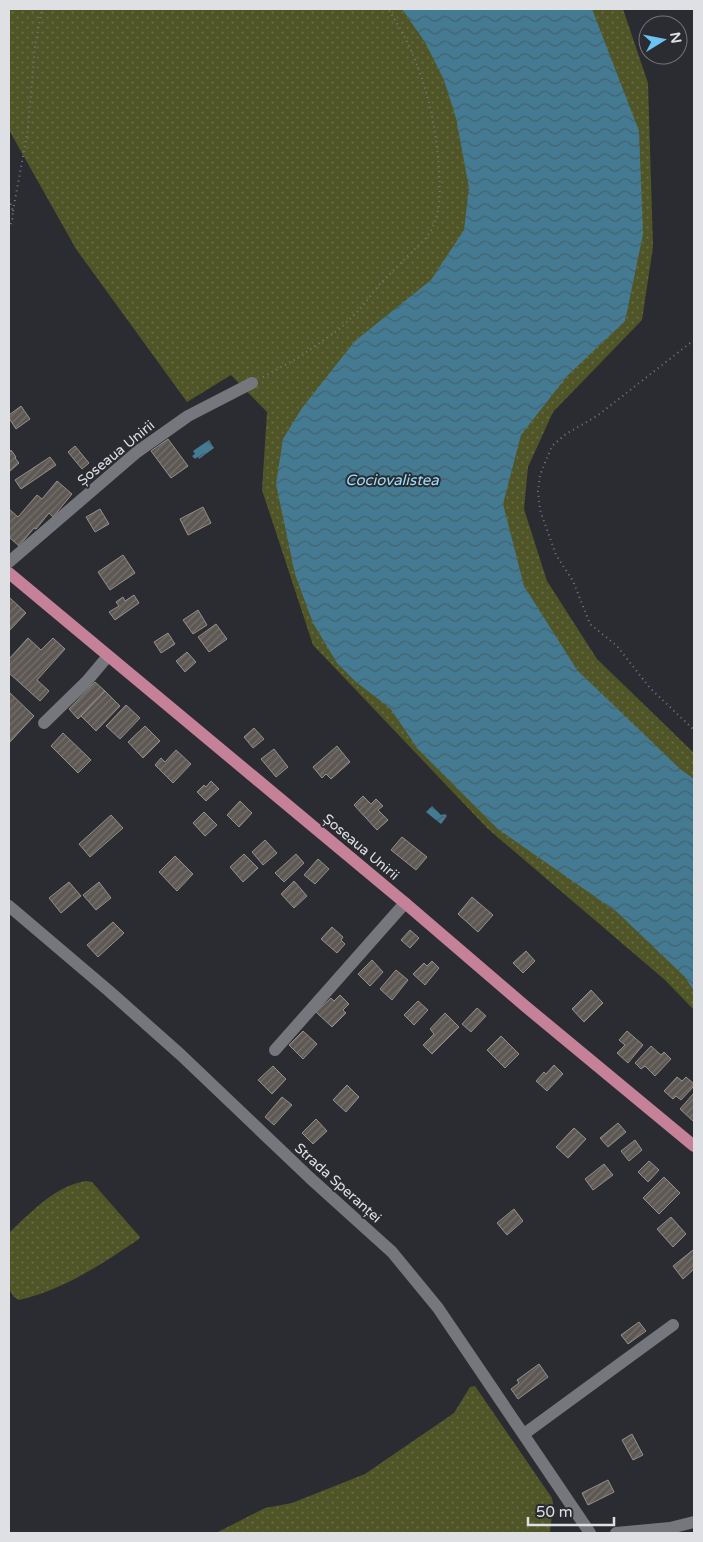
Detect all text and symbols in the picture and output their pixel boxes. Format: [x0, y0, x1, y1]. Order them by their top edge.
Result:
north arrow [638, 15, 688, 65]
text: N [666, 31, 685, 45]
street label: Șoseaua Unirii [74, 417, 158, 489]
water label: Cociovalistea [345, 471, 439, 489]
street label: Șoseaua Unirii [319, 810, 403, 884]
street label: Strada Speranței [291, 1140, 385, 1226]
scale bar [528, 1494, 614, 1526]
text: 50 m [536, 1503, 573, 1521]

